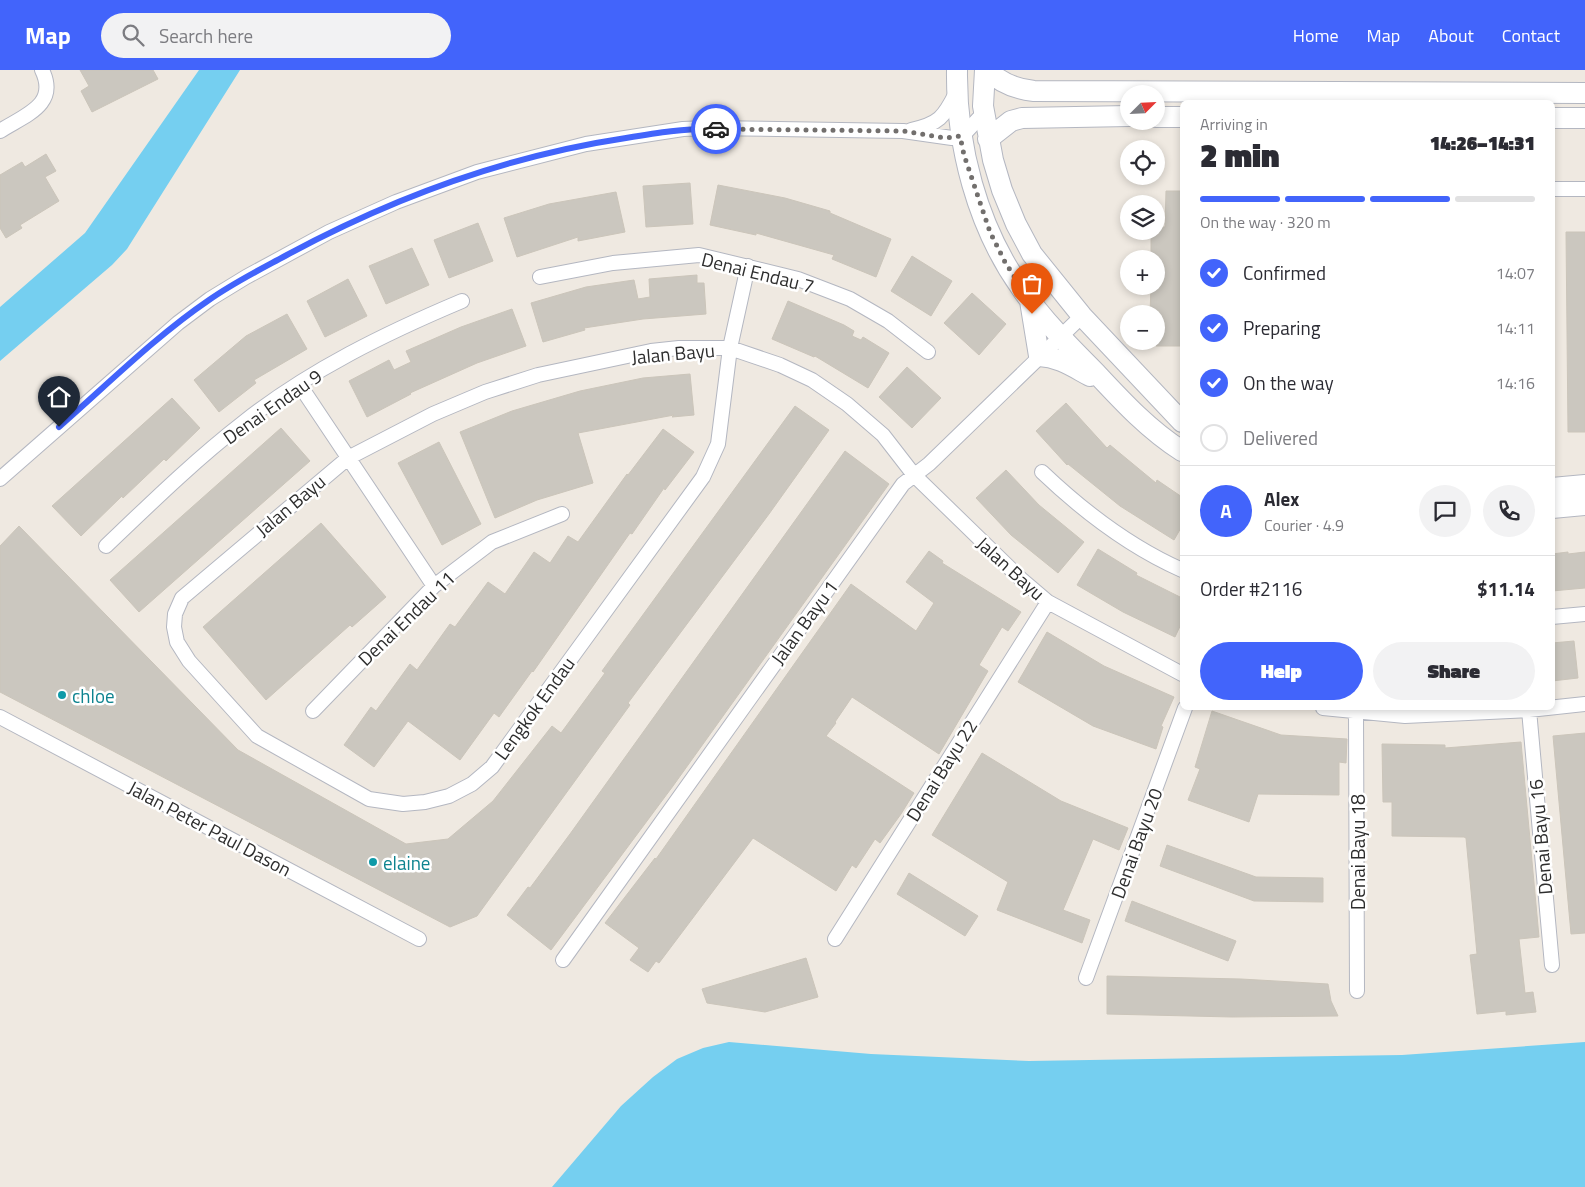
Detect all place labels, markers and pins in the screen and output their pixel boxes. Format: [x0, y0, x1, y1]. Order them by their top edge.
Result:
pin [1011, 263, 1053, 314]
pin [38, 376, 80, 427]
place label: chloe [72, 681, 115, 710]
marker: chloe [56, 689, 68, 701]
place label: elaine [383, 848, 430, 877]
marker: elaine [367, 856, 379, 868]

